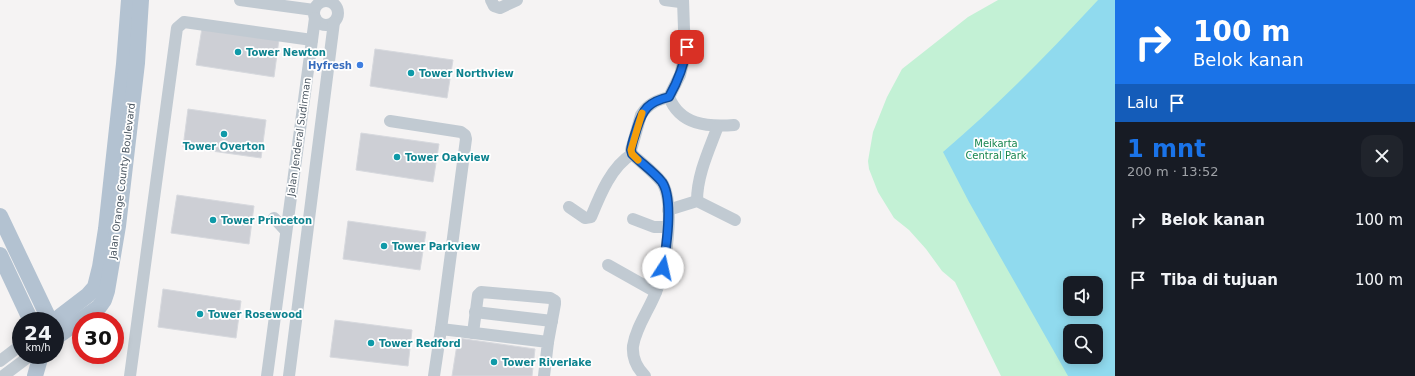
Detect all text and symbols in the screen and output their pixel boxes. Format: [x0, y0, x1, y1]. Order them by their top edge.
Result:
text: 100 m [1193, 15, 1290, 48]
icon: right [1127, 16, 1179, 68]
pin [670, 30, 704, 64]
icon: arrive [676, 36, 698, 58]
marker: Tower Newton [233, 47, 243, 57]
place label: Tower Newton [246, 47, 326, 58]
text: Belok kanan [1193, 49, 1304, 70]
place label: Hyfresh [308, 60, 352, 71]
marker: Hyfresh [355, 60, 365, 70]
marker: Tower Northview [406, 68, 416, 78]
place label: Tower Northview [419, 68, 514, 79]
street label: Jalan Jenderal Sudirman [285, 77, 313, 198]
icon: arrive [1166, 92, 1188, 114]
text: Lalu [1127, 94, 1158, 112]
street label: Jalan Orange County Boulevard [107, 102, 137, 261]
marker: Tower Overton [219, 129, 229, 139]
text: 1 mnt [1127, 135, 1206, 163]
button: close [1361, 135, 1403, 177]
park label: Meikarta Central Park [965, 138, 1027, 161]
place label: Tower Overton [183, 141, 265, 152]
marker: Tower Oakview [392, 152, 402, 162]
place label: Tower Oakview [405, 152, 490, 163]
text: 200 m · 13:52 [1127, 164, 1218, 179]
icon: right [1127, 209, 1149, 231]
text: Belok kanan [1161, 211, 1265, 229]
text: 100 m [1355, 211, 1403, 229]
marker: Tower Princeton [208, 215, 218, 225]
place label: Tower Princeton [221, 215, 312, 226]
marker: Tower Parkview [379, 241, 389, 251]
place label: Tower Parkview [392, 241, 480, 252]
position arrow [642, 247, 684, 289]
icon: arrive [1127, 269, 1149, 291]
text: Tiba di tujuan [1161, 271, 1278, 289]
text: 100 m [1355, 271, 1403, 289]
map controls [1063, 276, 1103, 364]
button: sound [1063, 276, 1103, 316]
marker: Tower Rosewood [195, 309, 205, 319]
place label: Tower Rosewood [208, 309, 302, 320]
speed limit sign: 30 [72, 312, 124, 364]
text: 24 [24, 321, 52, 345]
button: search [1063, 324, 1103, 364]
marker: Tower Redford [366, 338, 376, 348]
place label: Tower Redford [379, 338, 461, 349]
text: km/h [25, 342, 51, 353]
marker: Tower Riverlake [489, 357, 499, 367]
place label: Tower Riverlake [502, 357, 592, 368]

